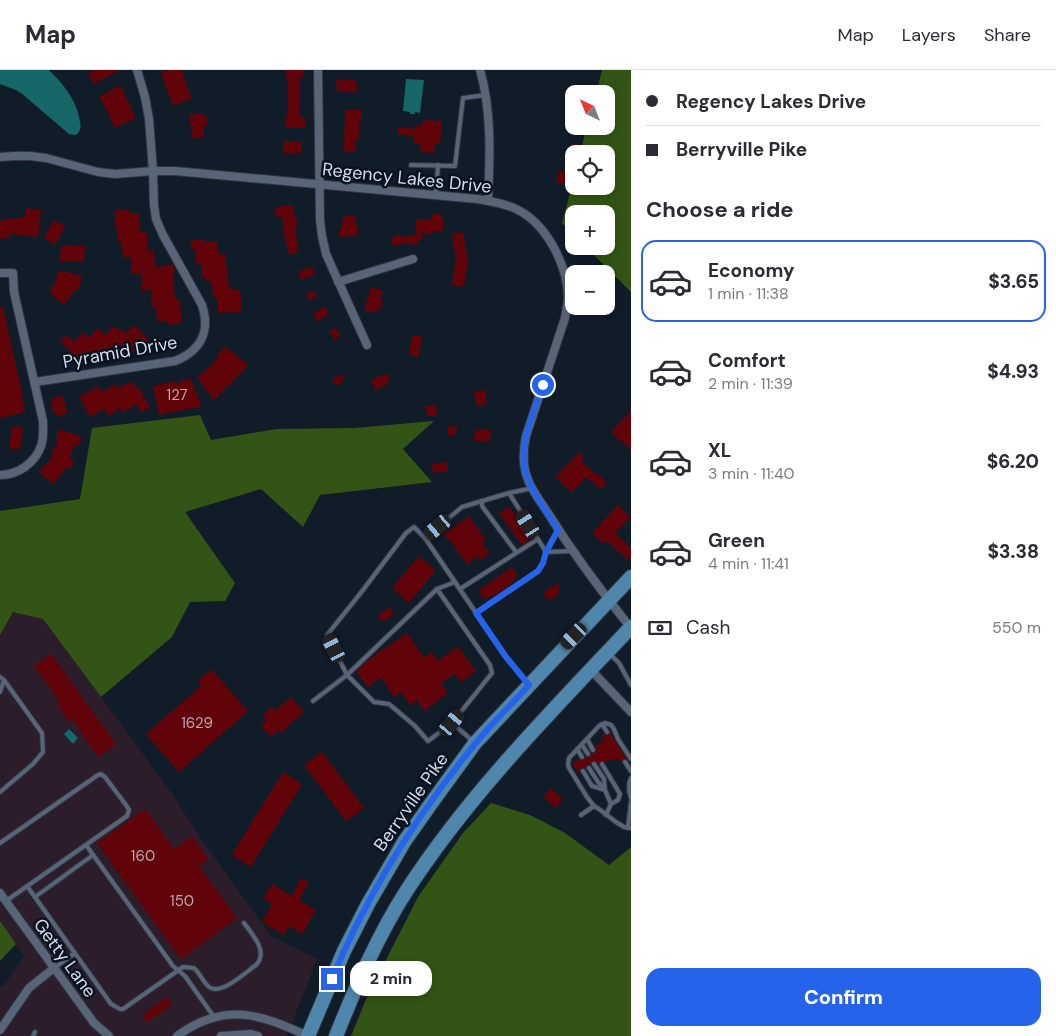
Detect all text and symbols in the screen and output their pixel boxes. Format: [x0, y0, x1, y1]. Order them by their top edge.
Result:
text: Map [25, 19, 76, 50]
text: Map [838, 23, 874, 47]
text: Layers [902, 23, 956, 47]
text: Share [984, 23, 1031, 47]
north arrow [565, 85, 615, 135]
map controls [565, 85, 615, 315]
text: Regency Lakes Drive [676, 89, 866, 114]
text: Berryville Pike [676, 137, 807, 162]
button: locate [565, 145, 615, 195]
street label: Regency Lakes Drive [321, 157, 493, 199]
text: Choose a ride [646, 195, 794, 224]
button: + [565, 205, 615, 255]
text: Economy [708, 258, 795, 283]
icon: car [648, 259, 693, 304]
button: − [565, 265, 615, 315]
text: $3.65 [988, 269, 1039, 294]
text: 1 min · 11:38 [708, 283, 789, 304]
street label: Pyramid Drive [61, 330, 179, 374]
text: Comfort [708, 348, 786, 373]
icon: car [648, 349, 693, 394]
text: $4.93 [987, 359, 1039, 384]
text: 2 min · 11:39 [708, 373, 793, 394]
route start [532, 374, 554, 396]
house number: 127 [166, 385, 188, 405]
text: XL [708, 438, 731, 463]
icon: car [648, 439, 693, 484]
text: $6.20 [987, 449, 1039, 474]
text: 3 min · 11:40 [708, 463, 795, 484]
car [513, 507, 542, 541]
car [421, 512, 454, 542]
text: Green [708, 528, 765, 553]
icon: car [648, 529, 693, 574]
text: $3.38 [988, 539, 1039, 564]
text: 4 min · 11:41 [708, 553, 789, 574]
icon: cash [646, 614, 674, 642]
text: Cash [686, 615, 730, 640]
text: 550 m [992, 617, 1041, 638]
car [558, 620, 589, 652]
car [320, 631, 347, 665]
car [436, 707, 467, 739]
house number: 1629 [181, 713, 213, 733]
street label: Berryville Pike [368, 748, 454, 856]
house number: 160 [131, 846, 155, 866]
house number: 150 [170, 891, 194, 911]
street label: Getty Lane [28, 914, 102, 1002]
callout: 2 min [350, 962, 432, 996]
route end [321, 968, 343, 990]
text: 2 min [370, 968, 412, 989]
button: Confirm [646, 968, 1041, 1026]

